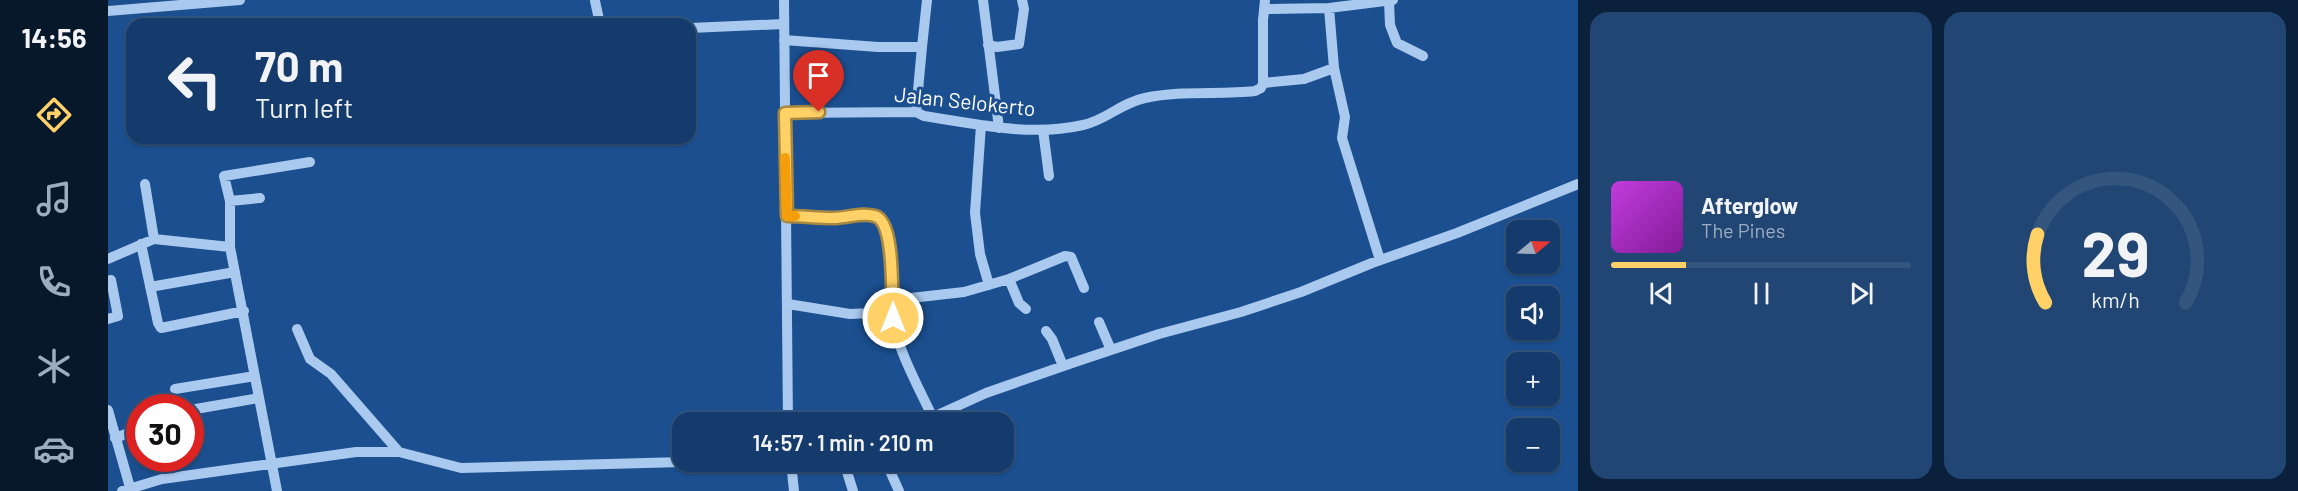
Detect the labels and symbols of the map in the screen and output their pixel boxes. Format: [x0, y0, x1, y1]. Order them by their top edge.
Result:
pin [793, 50, 844, 112]
street label: Jalan Selokerto [893, 81, 1037, 120]
north arrow [1506, 220, 1560, 274]
position arrow [861, 286, 925, 350]
speed limit sign: 30 [126, 394, 204, 472]

